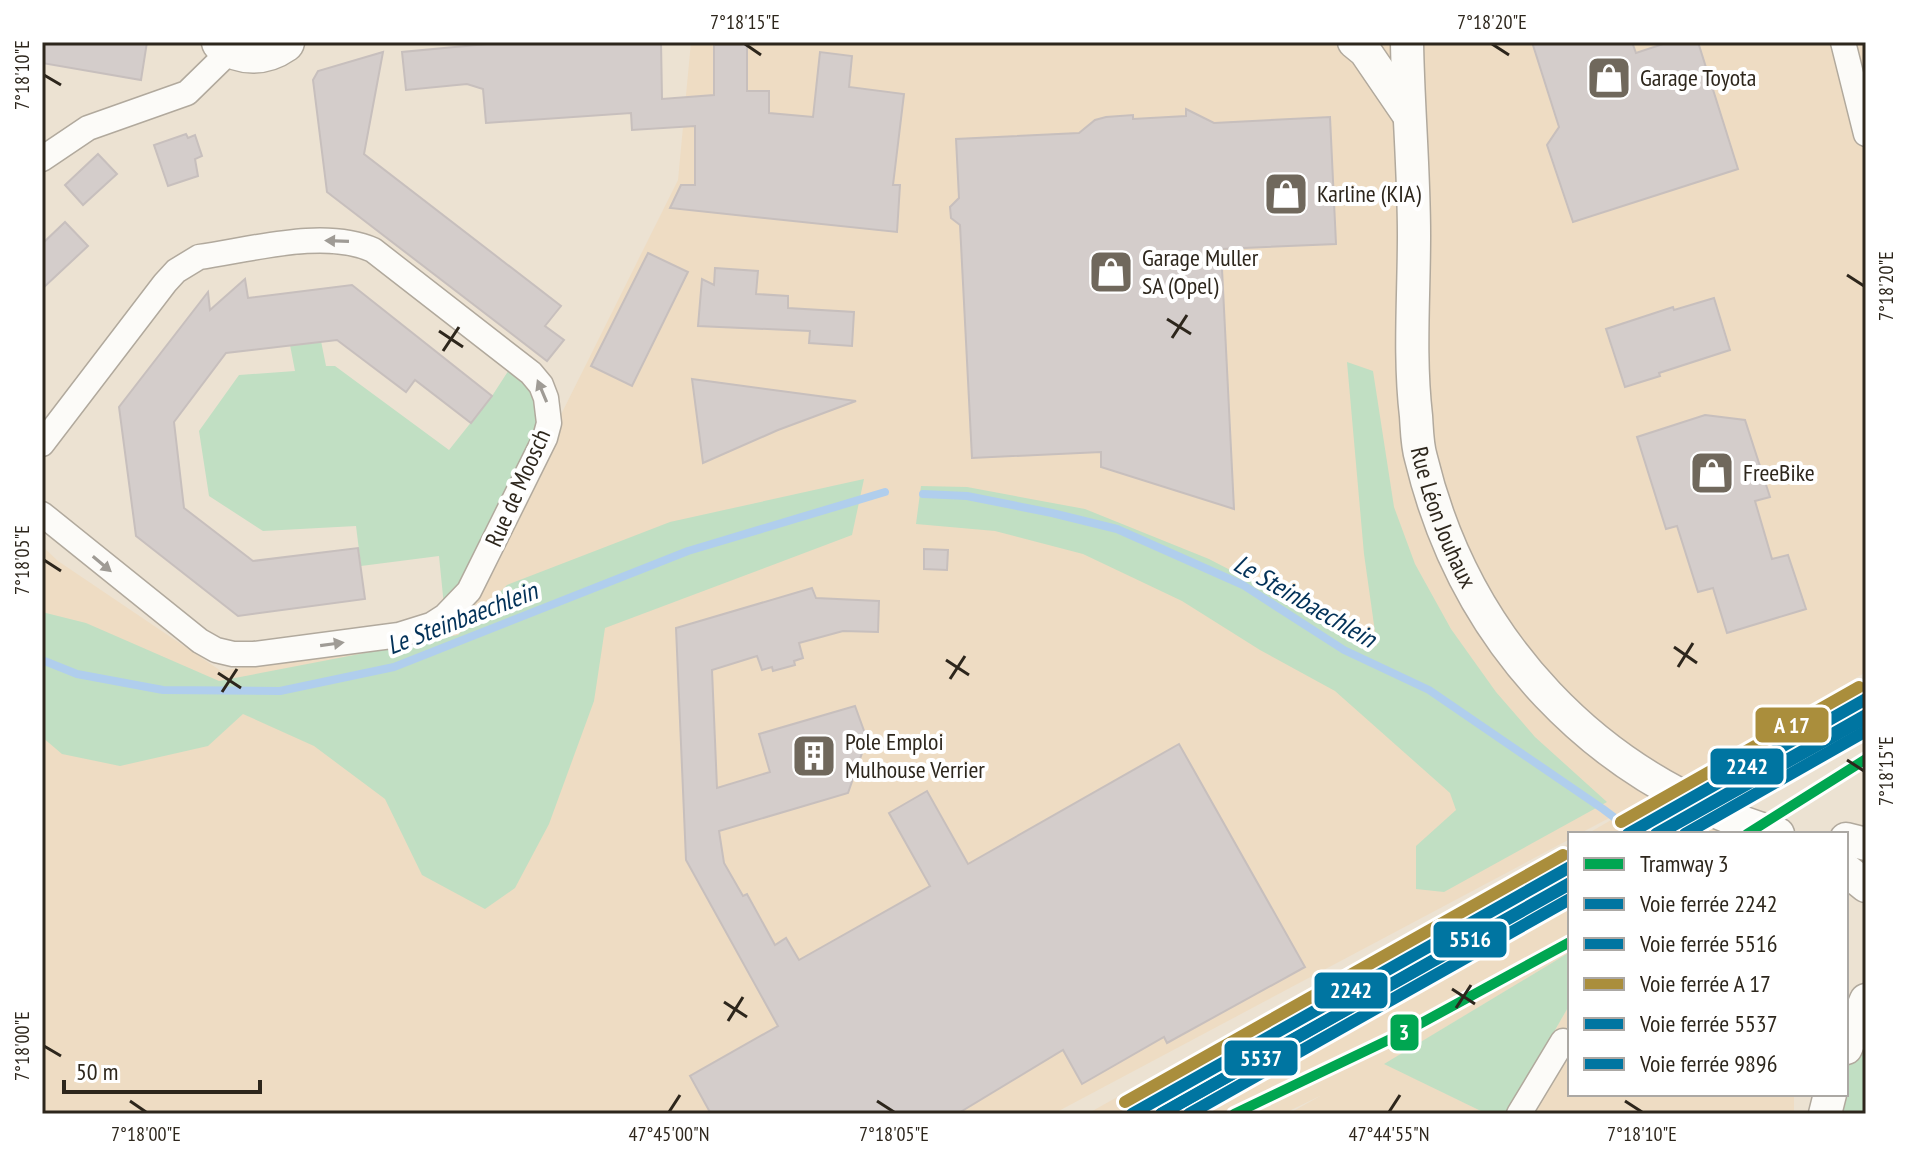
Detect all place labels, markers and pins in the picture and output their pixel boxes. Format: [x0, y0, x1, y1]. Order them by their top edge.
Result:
shop icon: Garage Toyota [1585, 54, 1633, 102]
place label: Garage Toyota [1640, 62, 1756, 93]
shop icon: Karline (KIA) [1262, 170, 1310, 218]
place label: Karline (KIA) [1317, 178, 1421, 209]
place label: Garage Muller SA (Opel) [1142, 242, 1259, 301]
shop icon: Garage Muller SA (Opel) [1087, 248, 1135, 296]
shop icon: FreeBike [1688, 449, 1736, 497]
place label: FreeBike [1743, 457, 1815, 488]
place label: Pole Emploi Mulhouse Verrier [845, 726, 985, 785]
building icon: Pole Emploi Mulhouse Verrier [790, 732, 838, 780]

